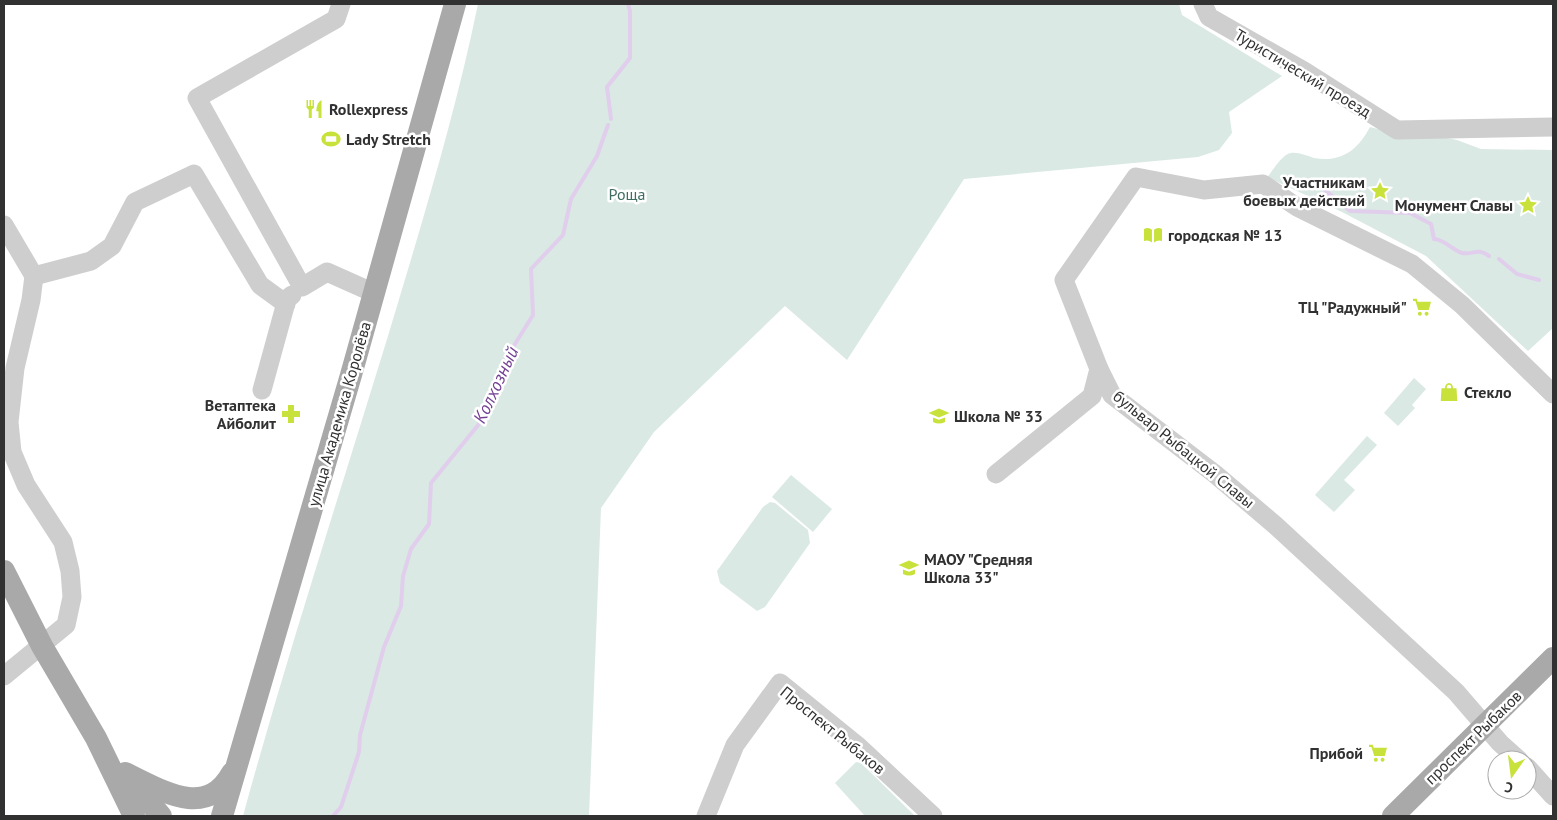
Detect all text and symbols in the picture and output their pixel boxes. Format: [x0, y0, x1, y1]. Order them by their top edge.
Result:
street label: Туристический проезд [1231, 24, 1375, 122]
restaurant icon: Rollexpress [303, 98, 325, 120]
place label: Rollexpress [329, 99, 408, 119]
sports icon: Lady Stretch [320, 128, 342, 150]
place label: Lady Stretch [346, 129, 431, 149]
place label: Участникам боевых действий [1243, 172, 1365, 210]
place icon: Участникам боевых действий [1369, 180, 1391, 202]
park label: Роща [609, 184, 645, 204]
place icon: Монумент Славы [1517, 194, 1539, 216]
place label: Монумент Славы [1395, 195, 1513, 215]
library icon: городская № 13 [1142, 224, 1164, 246]
place label: городская № 13 [1168, 225, 1282, 245]
supermarket icon: ТЦ "Радужный" [1411, 296, 1433, 318]
place label: ТЦ "Радужный" [1298, 297, 1407, 317]
street label: улица Академика Королёва [303, 319, 375, 509]
water label: Колхозный [468, 343, 523, 427]
shop icon: Стекло [1438, 381, 1460, 403]
place label: Стекло [1464, 382, 1512, 402]
street label: бульвар Рыбацкой Славы [1109, 386, 1259, 512]
place label: Ветаптека Айболит [205, 395, 276, 433]
pharmacy icon: Ветаптека Айболит [280, 403, 302, 425]
school or university icon: Школа № 33 [928, 405, 950, 427]
place label: Школа № 33 [954, 406, 1043, 426]
place label: МАОУ "Средняя Школа 33" [924, 549, 1033, 587]
school or university icon: МАОУ "Средняя Школа 33" [898, 557, 920, 579]
street label: Проспект Рыбаков [777, 682, 889, 778]
street label: проспект Рыбаков [1420, 686, 1526, 788]
supermarket icon: Прибой [1367, 742, 1389, 764]
place label: Прибой [1310, 743, 1363, 763]
north arrow [1487, 750, 1537, 800]
text: С [1503, 778, 1515, 797]

